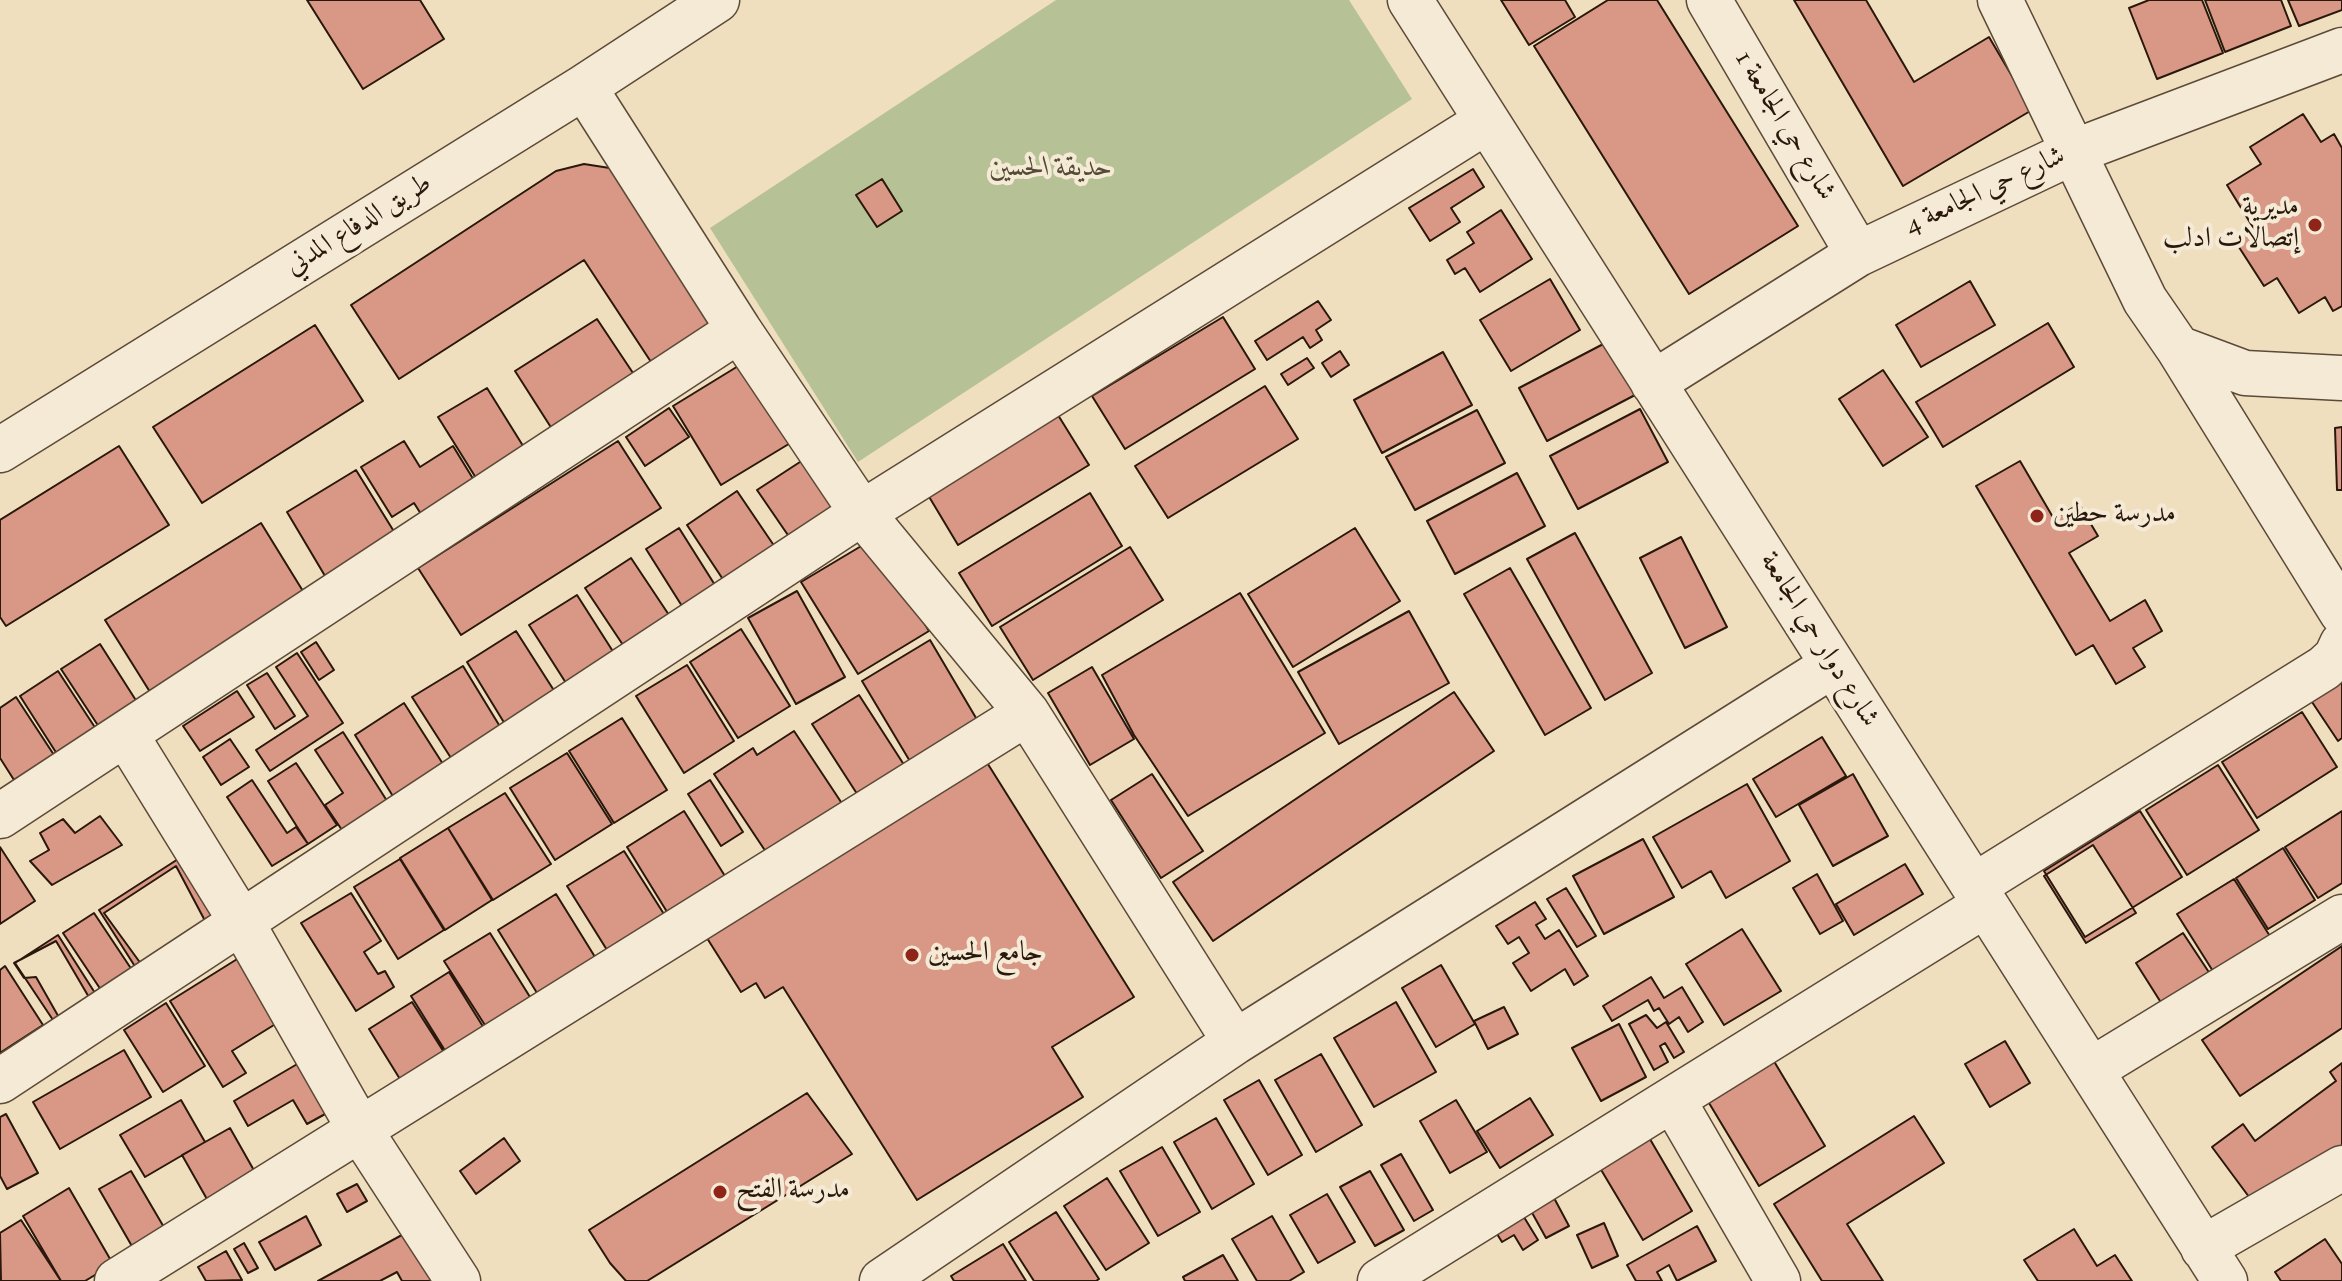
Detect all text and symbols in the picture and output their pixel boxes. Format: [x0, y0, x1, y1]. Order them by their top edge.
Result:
street label: شارع حي الجامعة 1 [1725, 46, 1841, 208]
street label: شارع حي الجامعة 4 [1900, 141, 2072, 245]
park label: حديقة الحسين [989, 153, 1113, 187]
street label: طريق الدفاع المدني [281, 169, 439, 285]
place label: مديرية إتصالات ادلب [2163, 192, 2299, 258]
marker: مديرية إتصالات ادلب [2306, 216, 2324, 234]
place label: مدرسة حطين [2053, 499, 2176, 533]
marker: مدرسة حطين [2028, 507, 2046, 525]
street label: شارع دوار حي الجامعة [1750, 547, 1884, 735]
place label: جامع الحسين [928, 938, 1043, 972]
marker: جامع الحسين [903, 946, 921, 964]
place label: مدرسة الفتح [736, 1175, 850, 1209]
marker: مدرسة الفتح [711, 1183, 729, 1201]

